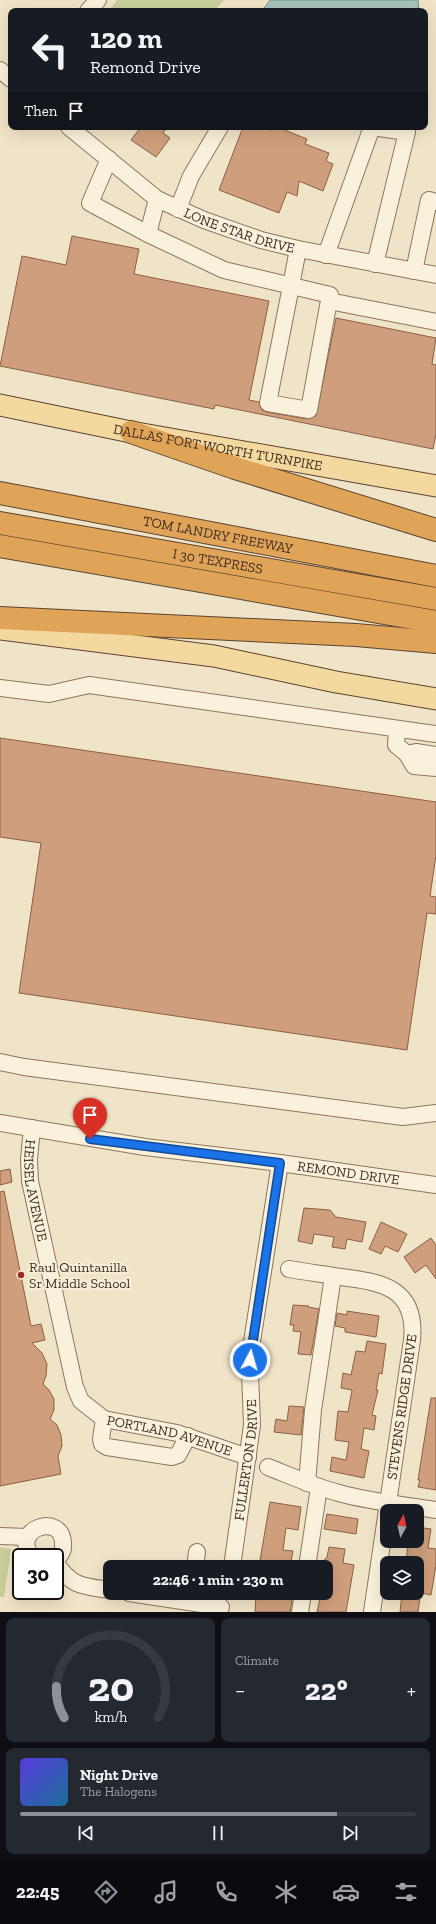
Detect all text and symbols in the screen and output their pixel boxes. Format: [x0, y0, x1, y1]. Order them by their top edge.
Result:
text: 120 m [90, 22, 162, 55]
icon: left [24, 24, 76, 76]
text: Remond Drive [90, 56, 201, 78]
icon: arrive [65, 100, 87, 122]
text: Then [24, 102, 57, 120]
street label: LONE STAR DRIVE [181, 204, 296, 256]
street label: DALLAS FORT WORTH TURNPIKE [112, 420, 324, 474]
street label: TOM LANDRY FREEWAY [142, 512, 295, 557]
street label: I 30 TEXPRESS [171, 545, 264, 577]
pin [73, 1098, 107, 1139]
icon: arrive [79, 1104, 101, 1126]
street label: HEISEL AVENUE [20, 1139, 51, 1243]
street label: REMOND DRIVE [296, 1157, 400, 1188]
place label: Raul Quintanilla Sr Middle School [29, 1259, 131, 1292]
marker: Raul Quintanilla Sr Middle School [16, 1270, 26, 1280]
street label: STEVENS RIDGE DRIVE [383, 1333, 421, 1481]
position arrow [229, 1339, 271, 1381]
street label: FULLERTON DRIVE [230, 1399, 261, 1522]
street label: PORTLAND AVENUE [105, 1411, 234, 1460]
north arrow [380, 1504, 424, 1548]
map controls [380, 1504, 424, 1600]
speed limit sign: 30 [12, 1548, 64, 1600]
button: layers [380, 1556, 424, 1600]
text: 22:46 · 1 min · 230 m [153, 1571, 283, 1589]
text: Climate [235, 1653, 279, 1668]
text: 20 [87, 1662, 134, 1712]
text: 22° [304, 1672, 348, 1708]
text: − [235, 1677, 245, 1704]
text: + [407, 1677, 416, 1704]
text: km/h [94, 1709, 127, 1726]
text: Night Drive [80, 1766, 158, 1784]
text: The Halogens [80, 1784, 157, 1799]
icon: previous [75, 1822, 97, 1844]
icon: pause [207, 1822, 229, 1844]
icon: next [339, 1822, 361, 1844]
icon: directions [92, 1878, 120, 1906]
icon: music [152, 1878, 180, 1906]
icon: phone [212, 1878, 240, 1906]
icon: climate [272, 1878, 300, 1906]
icon: car [332, 1878, 360, 1906]
icon: filters [392, 1878, 420, 1906]
text: 22:45 [16, 1881, 59, 1903]

